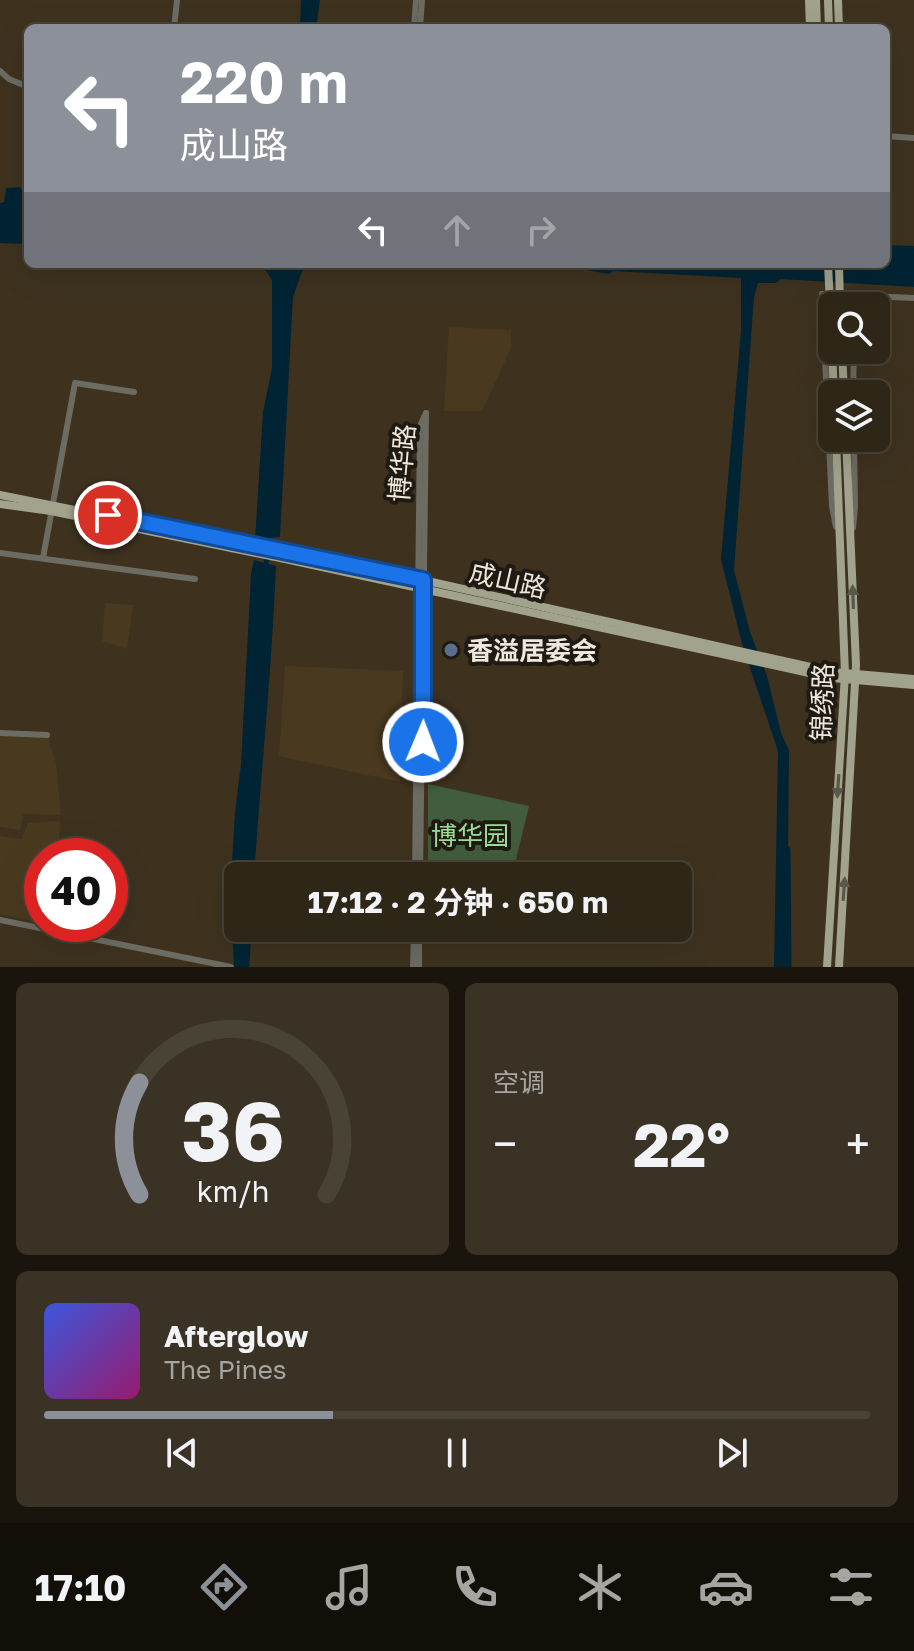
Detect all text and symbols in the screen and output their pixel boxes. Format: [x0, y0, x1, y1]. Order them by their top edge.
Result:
text: 220 m [180, 48, 348, 115]
icon: left [48, 56, 152, 160]
text: 成山路 [180, 123, 288, 166]
icon: left [351, 208, 395, 252]
icon: ahead [435, 208, 479, 252]
icon: right [519, 208, 563, 252]
map controls [818, 292, 890, 452]
button: search [818, 292, 890, 364]
button: layers [818, 380, 890, 452]
street label: 博华路 [383, 423, 421, 503]
pin [74, 481, 142, 549]
icon: arrive [86, 493, 130, 537]
street label: 成山路 [467, 556, 549, 604]
one-way arrow [846, 584, 859, 609]
place label: 香溢居委会 [467, 635, 597, 666]
marker: 香溢居委会 [442, 641, 460, 659]
street label: 锦绣路 [805, 662, 839, 742]
position arrow [381, 700, 465, 784]
one-way arrow [831, 774, 844, 799]
park label: 博华园 [431, 820, 509, 851]
speed limit sign: 40 [24, 838, 128, 942]
one-way arrow [838, 876, 851, 901]
text: 17:12 · 2 分钟 · 650 m [308, 884, 608, 920]
text: 空调 [493, 1067, 545, 1098]
text: 36 [181, 1079, 284, 1179]
text: 22° [633, 1108, 730, 1180]
text: − [493, 1117, 517, 1170]
text: + [846, 1117, 870, 1170]
text: km/h [196, 1174, 269, 1208]
text: Afterglow [164, 1318, 308, 1354]
text: The Pines [164, 1354, 287, 1385]
icon: previous [160, 1431, 204, 1475]
icon: pause [435, 1431, 479, 1475]
icon: next [710, 1431, 754, 1475]
icon: directions [196, 1559, 252, 1615]
icon: music [321, 1559, 377, 1615]
icon: phone [447, 1559, 503, 1615]
icon: climate [572, 1559, 628, 1615]
icon: car [698, 1559, 754, 1615]
icon: filters [823, 1559, 879, 1615]
text: 17:10 [35, 1566, 126, 1609]

